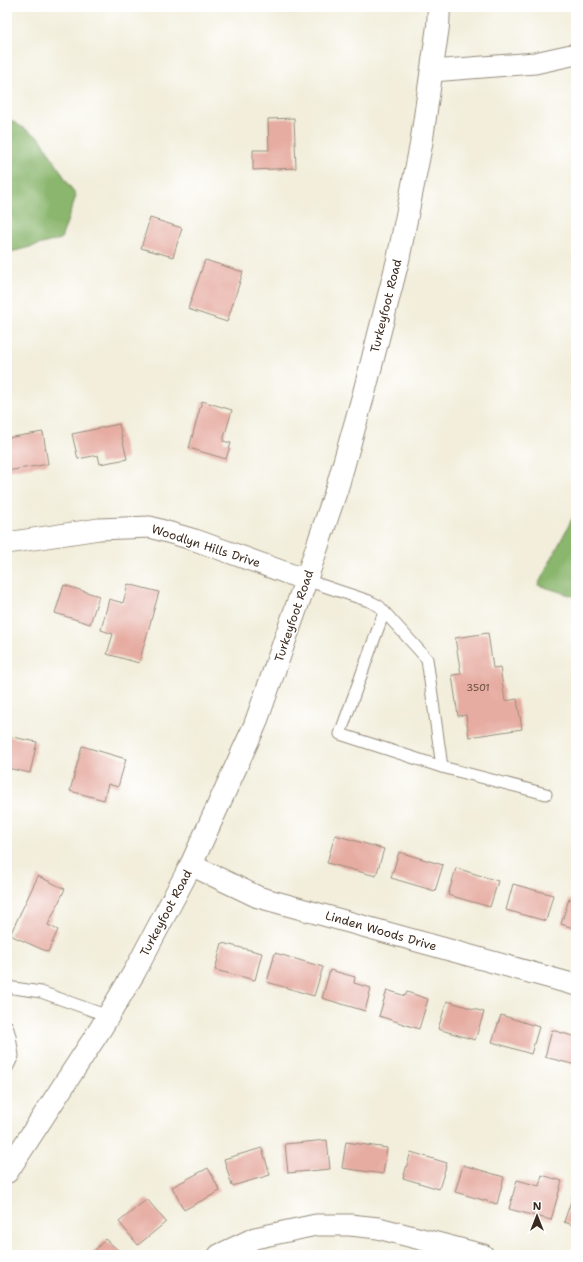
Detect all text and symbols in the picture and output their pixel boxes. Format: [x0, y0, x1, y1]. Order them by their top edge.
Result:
street label: Turkeyfoot Road [367, 257, 405, 355]
street label: Woodlyn Hills Drive [150, 521, 263, 571]
street label: Turkeyfoot Road [271, 568, 317, 664]
house number: 3501 [466, 681, 490, 694]
street label: Turkeyfoot Road [136, 867, 196, 959]
street label: Linden Woods Drive [323, 907, 439, 955]
north arrow [517, 1196, 557, 1236]
text: N [533, 1199, 542, 1214]

